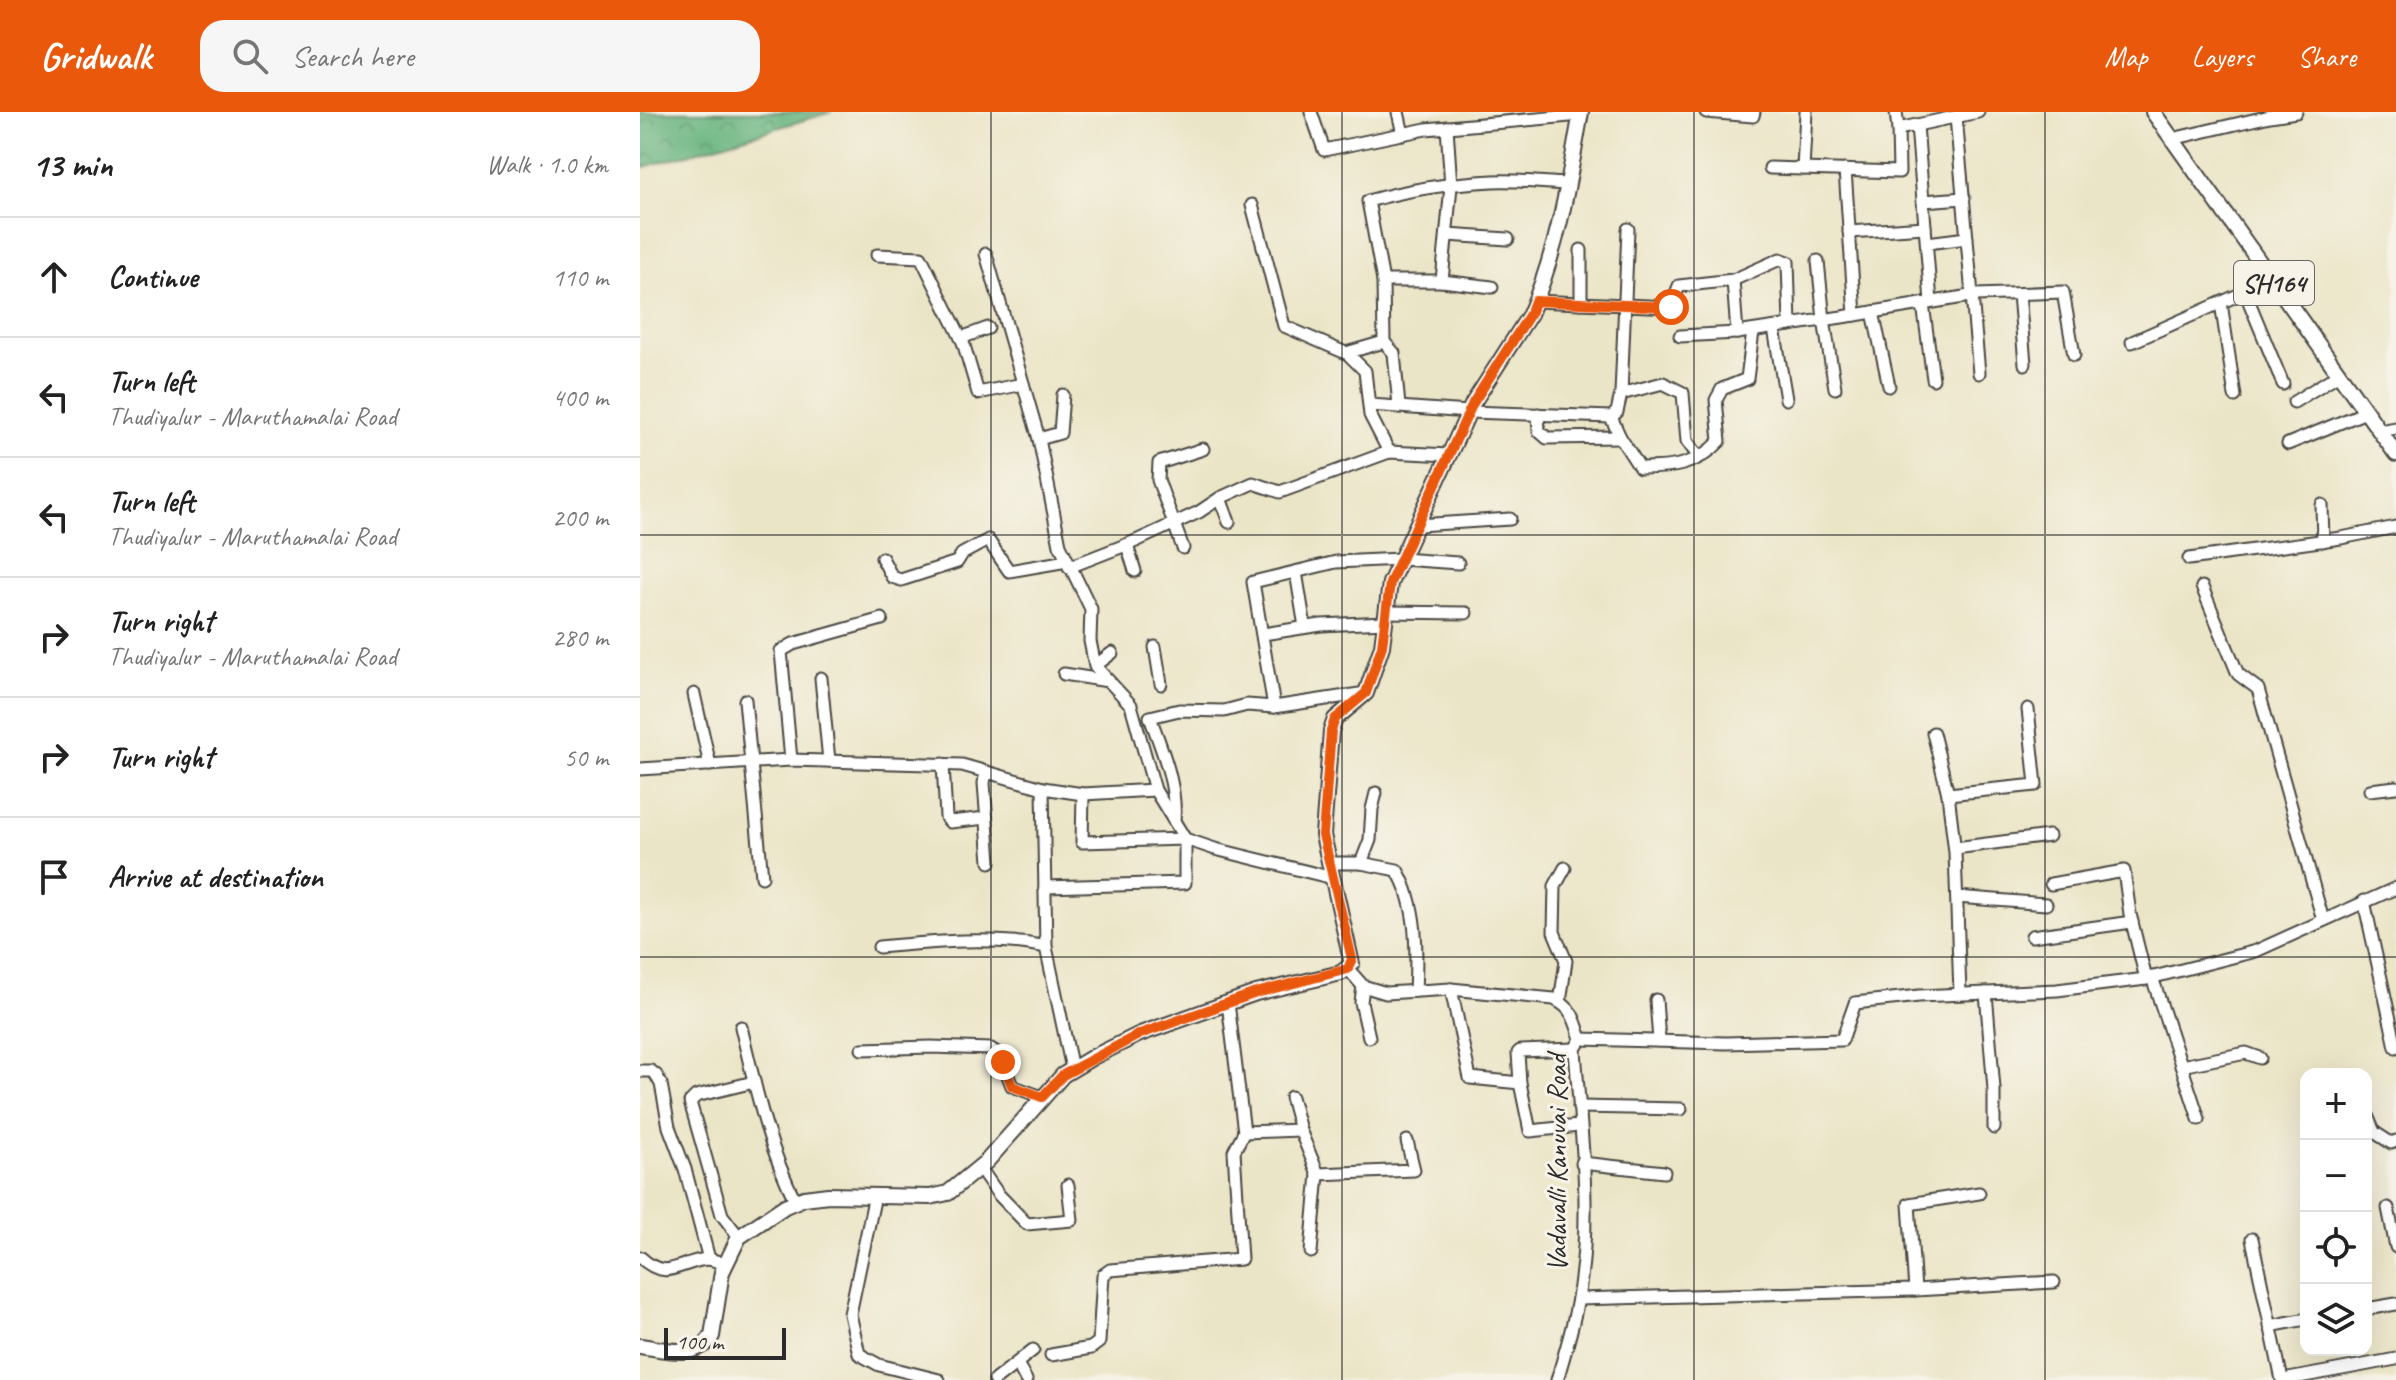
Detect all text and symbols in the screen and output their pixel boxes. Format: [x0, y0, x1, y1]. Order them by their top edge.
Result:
search box [200, 20, 760, 92]
text: Gridwalk [40, 33, 152, 80]
icon: search [228, 34, 272, 78]
text: Search here [292, 37, 414, 75]
text: Map [2105, 39, 2148, 74]
text: Layers [2192, 39, 2253, 74]
text: Share [2297, 39, 2356, 74]
text: 13 min [32, 143, 112, 186]
text: Walk · 1.0 km [486, 148, 608, 181]
icon: ahead [32, 255, 76, 299]
text: Continue [108, 258, 198, 296]
text: 110 m [552, 261, 608, 294]
road number: SH164 [2234, 261, 2314, 305]
route start [1653, 289, 1689, 325]
text: Turn left [108, 362, 195, 400]
icon: left [32, 375, 76, 419]
text: 400 m [552, 381, 608, 414]
text: Thudiyalur - Maruthamalai Road [108, 400, 397, 433]
text: Turn left [108, 482, 195, 520]
icon: left [32, 495, 76, 539]
text: 200 m [552, 501, 608, 534]
text: Thudiyalur - Maruthamalai Road [108, 520, 397, 553]
text: Turn right [108, 602, 213, 640]
icon: right [32, 615, 76, 659]
text: 280 m [552, 621, 608, 654]
text: Thudiyalur - Maruthamalai Road [108, 640, 397, 673]
icon: right [32, 735, 76, 779]
text: Turn right [108, 738, 213, 776]
text: 50 m [564, 741, 608, 774]
icon: arrive [32, 855, 76, 899]
text: Arrive at destination [108, 858, 323, 896]
route end [985, 1044, 1021, 1080]
street label: Vadavalli Kanuvai Road [1539, 1050, 1574, 1272]
map controls [2300, 1068, 2372, 1356]
button: + [2300, 1068, 2372, 1140]
button: − [2300, 1140, 2372, 1212]
button: locate [2300, 1212, 2372, 1284]
button: layers [2300, 1284, 2372, 1356]
scale bar [664, 1324, 786, 1360]
text: 100 m [676, 1328, 723, 1356]

